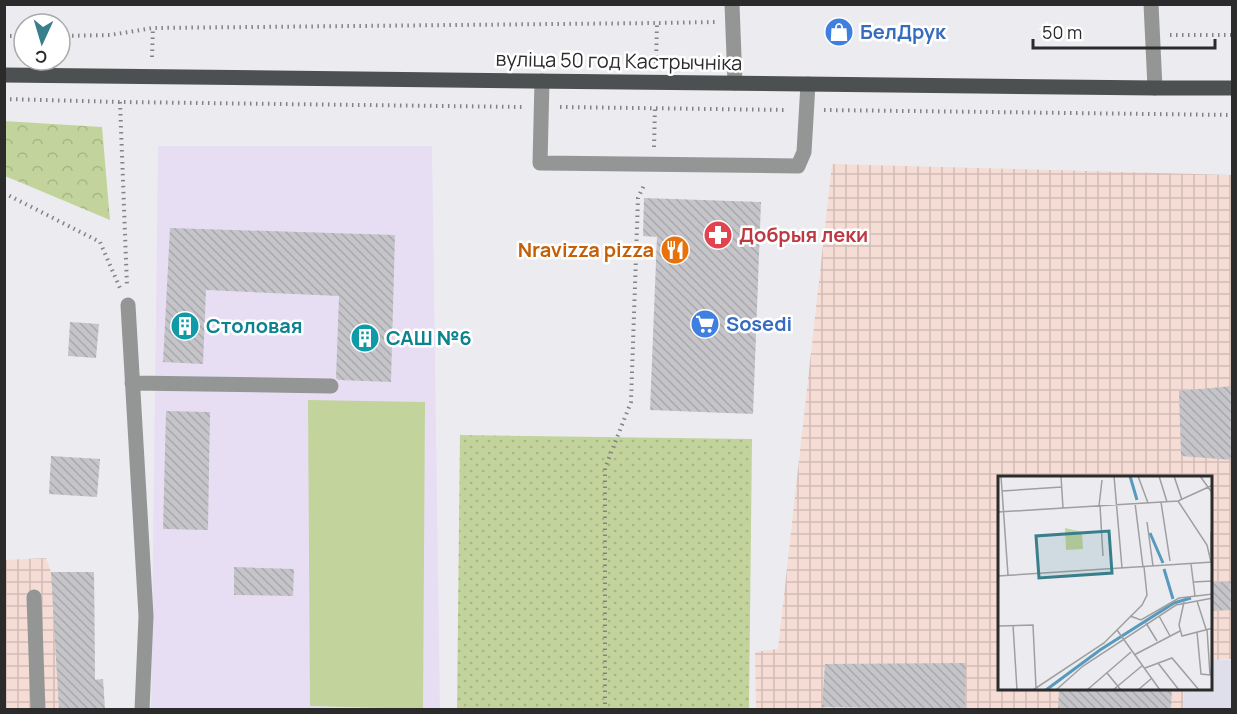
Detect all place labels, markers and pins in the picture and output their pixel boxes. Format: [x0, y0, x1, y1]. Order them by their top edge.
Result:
shop icon: БелДрук [823, 16, 855, 48]
place label: БелДрук [860, 18, 947, 45]
pharmacy icon: Добрыя леки [702, 219, 734, 251]
place label: Добрыя леки [739, 221, 868, 248]
restaurant icon: Nravizza pizza [659, 234, 691, 266]
place label: Nravizza pizza [518, 236, 654, 263]
supermarket icon: Sosedi [689, 308, 721, 340]
building icon: Столовая [169, 310, 201, 342]
place label: Sosedi [726, 310, 792, 337]
place label: Столовая [206, 312, 302, 339]
building icon: САШ №6 [349, 322, 381, 354]
place label: САШ №6 [386, 324, 472, 351]

